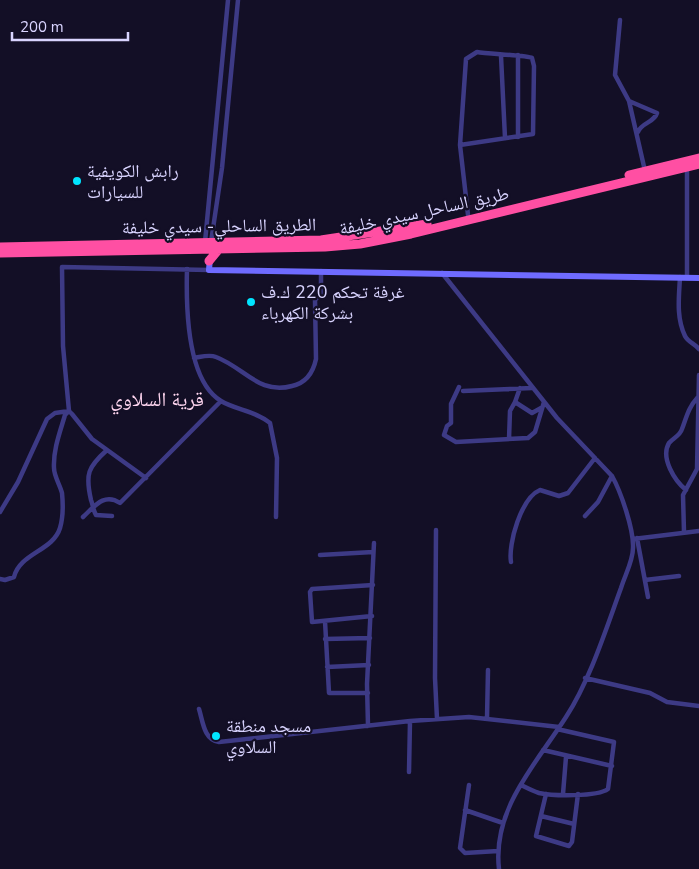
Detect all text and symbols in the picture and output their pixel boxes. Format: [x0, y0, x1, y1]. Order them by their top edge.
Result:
scale bar [12, 10, 129, 42]
text: 200 m [20, 17, 64, 37]
place label: رابش الكويفية للسيارات [87, 159, 179, 204]
marker: رابش الكويفية للسيارات [71, 175, 83, 187]
street label: طريق الساحل سيدي خليفة [337, 181, 512, 243]
street label: الطريق الساحلي- سيدي خليفة [122, 212, 316, 242]
place label: غرفة تحكم 220 ك.ف بشركة الكهرباء [261, 280, 405, 325]
marker: غرفة تحكم 220 ك.ف بشركة الكهرباء [245, 296, 257, 308]
district label: قرية السلاوي [110, 386, 204, 415]
place label: مسجد منطقة السلاوي [226, 714, 311, 762]
marker: مسجد منطقة السلاوي [210, 730, 222, 742]

